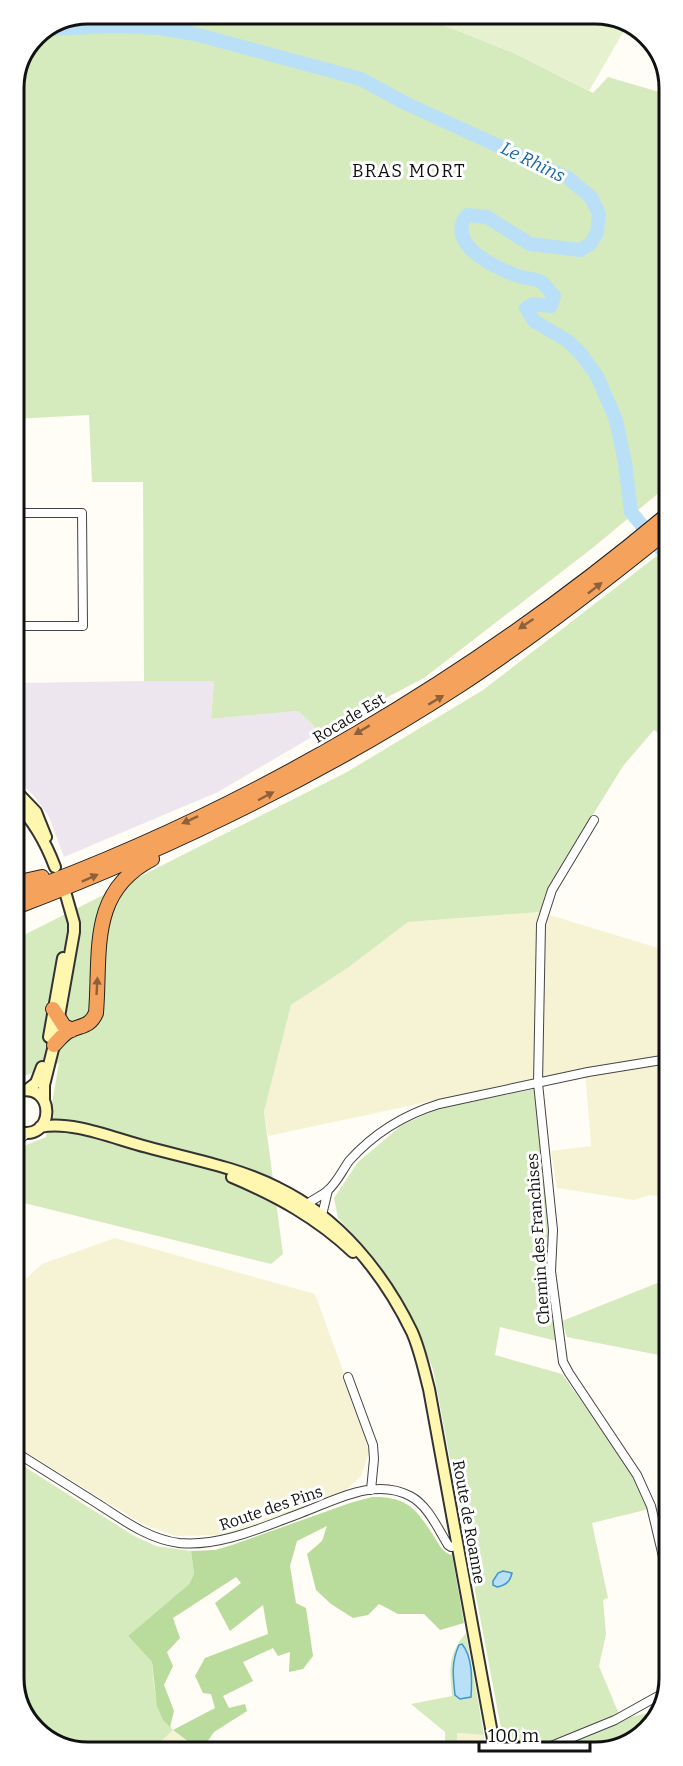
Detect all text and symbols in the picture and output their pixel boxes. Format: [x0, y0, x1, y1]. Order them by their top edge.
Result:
water label: Le Rhins [497, 137, 569, 187]
district label: BRAS MORT [352, 160, 466, 182]
one-way arrow [588, 582, 603, 594]
one-way arrow [519, 618, 535, 630]
street label: Rocade Est [310, 689, 389, 747]
one-way arrow [428, 694, 444, 705]
one-way arrow [354, 724, 370, 735]
one-way arrow [258, 791, 275, 801]
one-way arrow [181, 816, 198, 825]
one-way arrow [81, 874, 98, 883]
one-way arrow [93, 976, 102, 995]
street label: Chemin des Franchises [523, 1153, 553, 1325]
street label: Route de Roanne [449, 1459, 489, 1585]
street label: Route des Pins [217, 1481, 325, 1535]
scale bar [479, 1715, 590, 1753]
text: 100 m [488, 1725, 539, 1747]

